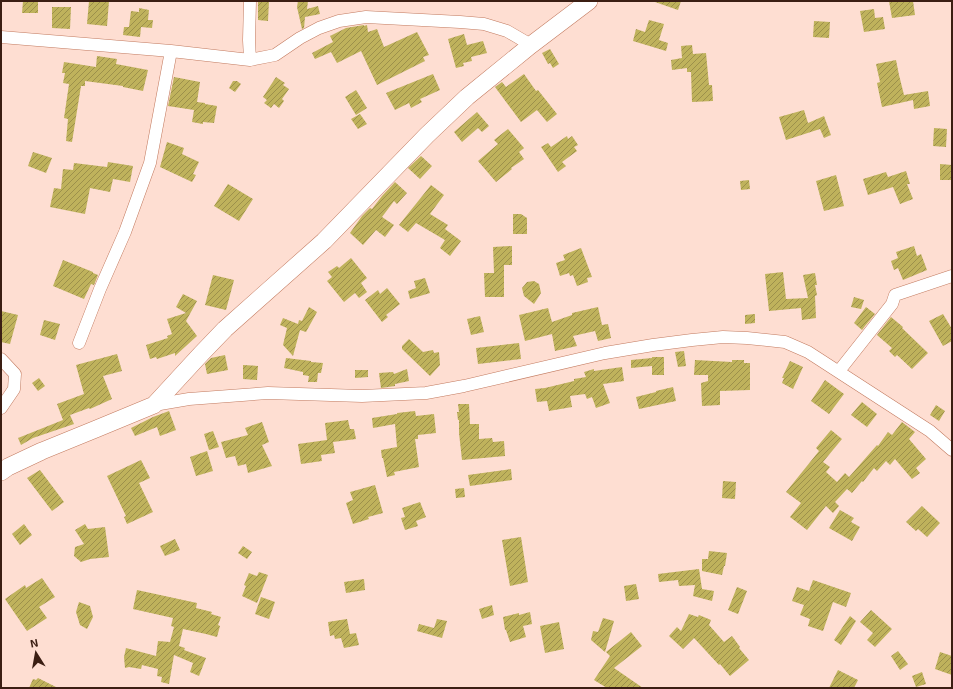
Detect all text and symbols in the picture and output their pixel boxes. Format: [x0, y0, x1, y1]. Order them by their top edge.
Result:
north arrow [16, 633, 56, 673]
text: N [29, 636, 39, 650]

